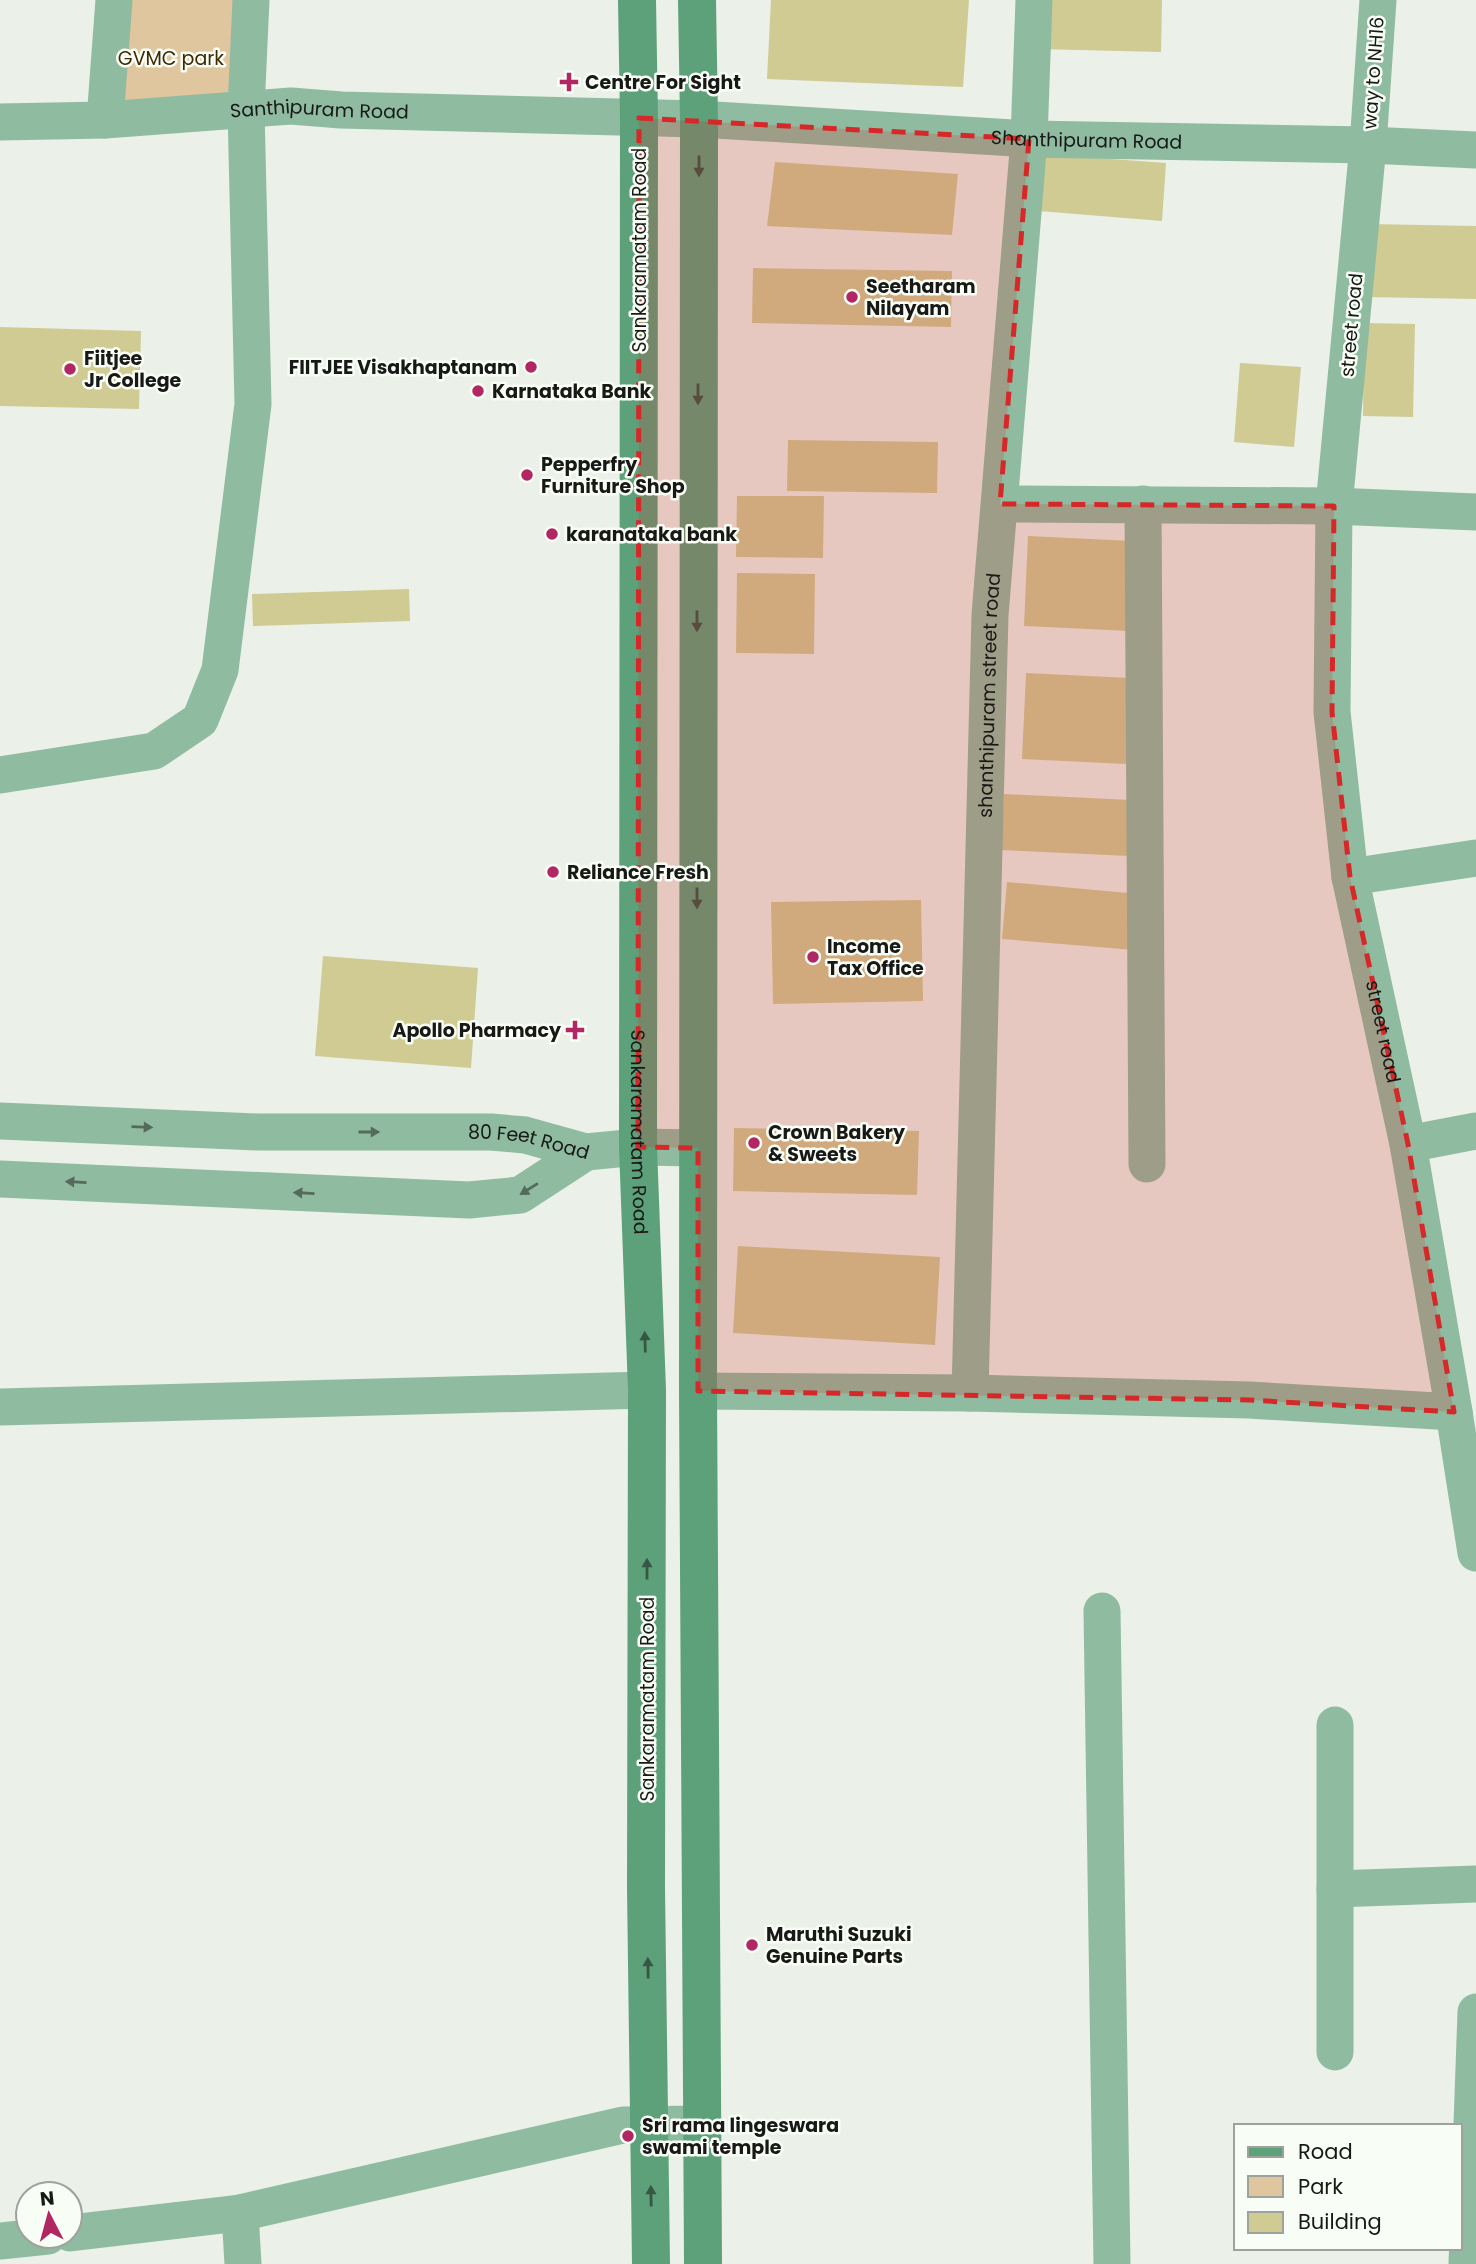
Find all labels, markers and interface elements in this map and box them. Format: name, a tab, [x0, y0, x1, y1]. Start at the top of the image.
street label: way to NH16	[1356, 16, 1391, 130]
park label: GVMC park	[118, 45, 224, 72]
place label: Centre For Sight	[585, 69, 741, 96]
marker: Centre For Sight	[559, 72, 579, 92]
street label: Santhipuram Road	[229, 93, 409, 126]
street label: Shanthipuram Road	[990, 124, 1182, 156]
street label: Sankaramatam Road	[626, 148, 653, 352]
one-way arrow	[693, 155, 705, 177]
street label: street road	[1333, 272, 1369, 378]
place label: Seetharam Nilayam	[866, 273, 976, 322]
marker: Seetharam Nilayam	[844, 289, 860, 305]
place label: Fiitjee Jr College	[84, 345, 182, 394]
place label: FIITJEE Visakhaptanam	[289, 354, 517, 381]
marker: FIITJEE Visakhaptanam	[523, 359, 539, 375]
marker: Fiitjee Jr College	[62, 361, 78, 377]
place label: Karnataka Bank	[492, 378, 651, 405]
marker: Karnataka Bank	[470, 383, 486, 399]
one-way arrow	[692, 383, 704, 405]
place label: Pepperfry Furniture Shop	[541, 451, 685, 500]
marker: Pepperfry Furniture Shop	[519, 467, 535, 483]
place label: karanataka bank	[566, 521, 737, 548]
marker: karanataka bank	[544, 526, 560, 542]
street label: shanthipuram street road	[972, 572, 1007, 818]
one-way arrow	[691, 610, 703, 632]
place label: Reliance Fresh	[567, 859, 709, 886]
marker: Reliance Fresh	[545, 864, 561, 880]
one-way arrow	[691, 887, 703, 909]
place label: Income Tax Office	[827, 933, 924, 982]
marker: Income Tax Office	[805, 949, 821, 965]
street label: street road	[1359, 978, 1407, 1085]
place label: Apollo Pharmacy	[392, 1017, 562, 1044]
marker: Apollo Pharmacy	[567, 1022, 583, 1038]
street label: Sankaramatam Road	[624, 1029, 654, 1235]
street label: 80 Feet Road	[468, 1119, 592, 1166]
place label: Crown Bakery & Sweets	[768, 1119, 906, 1168]
one-way arrow	[131, 1122, 153, 1133]
one-way arrow	[358, 1126, 380, 1138]
marker: Crown Bakery & Sweets	[746, 1135, 762, 1151]
one-way arrow	[65, 1177, 87, 1188]
one-way arrow	[519, 1182, 538, 1195]
one-way arrow	[292, 1187, 314, 1198]
one-way arrow	[640, 1331, 651, 1353]
one-way arrow	[641, 1558, 653, 1580]
street label: Sankaramatam Road	[634, 1597, 661, 1801]
place label: Maruthi Suzuki Genuine Parts	[766, 1921, 912, 1970]
marker: Maruthi Suzuki Genuine Parts	[744, 1937, 760, 1953]
one-way arrow	[642, 1957, 653, 1979]
place label: Sri rama lingeswara swami temple	[642, 2112, 839, 2161]
legend	[1234, 2124, 1462, 2250]
marker: Sri rama lingeswara swami temple	[620, 2128, 636, 2144]
text: Road	[1298, 2137, 1353, 2166]
text: Park	[1298, 2172, 1343, 2201]
north arrow	[14, 2180, 84, 2250]
text: N	[39, 2184, 56, 2213]
one-way arrow	[645, 2185, 656, 2207]
text: Building	[1298, 2207, 1382, 2236]

